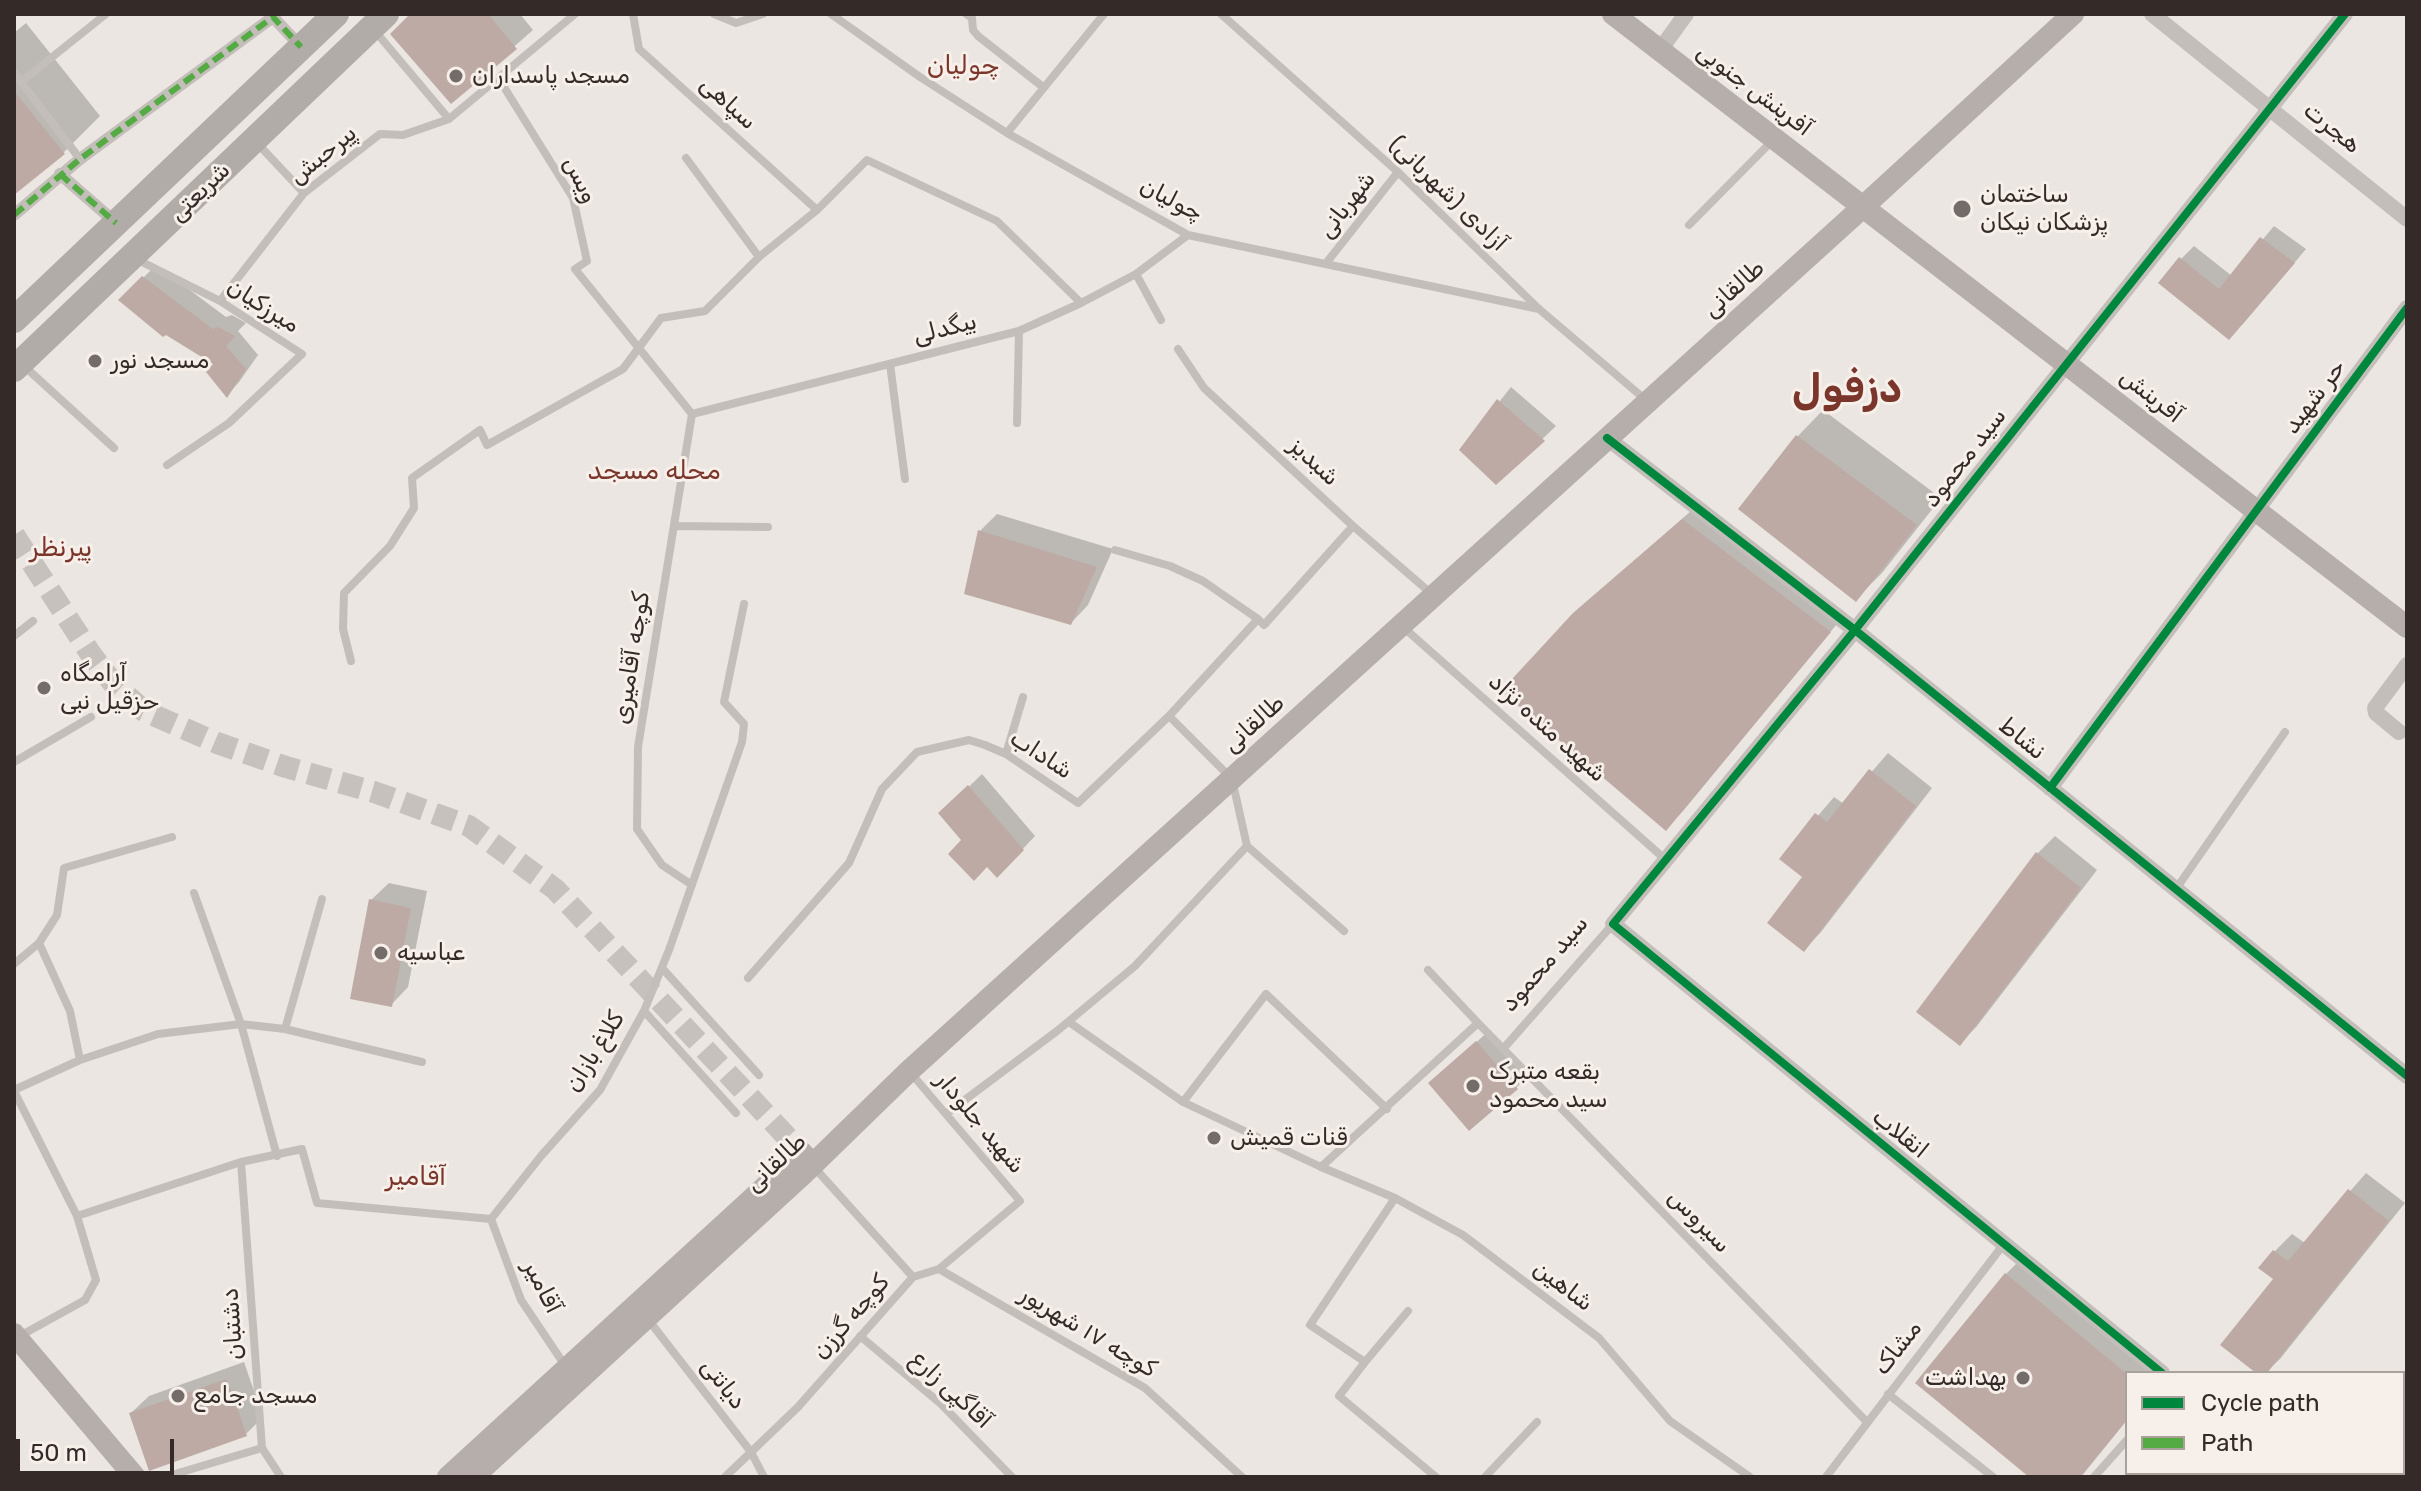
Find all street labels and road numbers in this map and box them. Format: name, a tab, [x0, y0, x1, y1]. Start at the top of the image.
street label: آفرینش جنوبی	[1690, 37, 1818, 143]
street label: سپاهی	[694, 70, 762, 136]
street label: هجرت	[2297, 96, 2367, 160]
street label: پیرحبش	[283, 119, 363, 191]
street label: آزادی (شهربانی)	[1383, 130, 1513, 258]
street label: ویس	[556, 152, 604, 208]
street label: شریعتی	[163, 156, 237, 228]
street label: شهربانی	[1312, 166, 1382, 244]
street label: چولیان	[1135, 172, 1207, 228]
street label: طالقانی	[1697, 254, 1771, 324]
street label: میرزکیان	[221, 272, 305, 340]
street label: بیگدلی	[910, 307, 980, 351]
street label: حر شهید	[2278, 354, 2352, 440]
street label: آفرینش	[2114, 362, 2188, 430]
street label: سید محمود	[1917, 402, 2013, 514]
street label: شبدیز	[1283, 432, 1345, 492]
street label: کوچه آقامیری	[607, 590, 657, 726]
street label: شهید منده نژاد	[1482, 667, 1612, 789]
street label: طالقانی	[1217, 689, 1291, 759]
street label: نشاط	[1993, 712, 2051, 766]
street label: شاداب	[1004, 724, 1078, 786]
street label: سید محمود	[1495, 910, 1595, 1018]
street label: کلاغ بازان	[559, 1006, 631, 1098]
street label: شهید جلودار	[929, 1066, 1031, 1180]
street label: انقلاب	[1866, 1103, 1934, 1165]
street label: طالقانی	[739, 1127, 813, 1199]
street label: سیروس	[1661, 1183, 1737, 1259]
street label: شاهین	[1527, 1254, 1599, 1318]
street label: آقامیر	[516, 1255, 568, 1319]
street label: کوچه گرزن	[806, 1269, 896, 1365]
street label: کوچه ۱۷ شهریور	[1015, 1280, 1161, 1384]
street label: دشتبان	[216, 1287, 250, 1361]
street label: مشاک	[1868, 1315, 1928, 1381]
street label: آقاگپی زارع	[904, 1345, 998, 1435]
street label: دیانتی	[694, 1353, 752, 1415]

